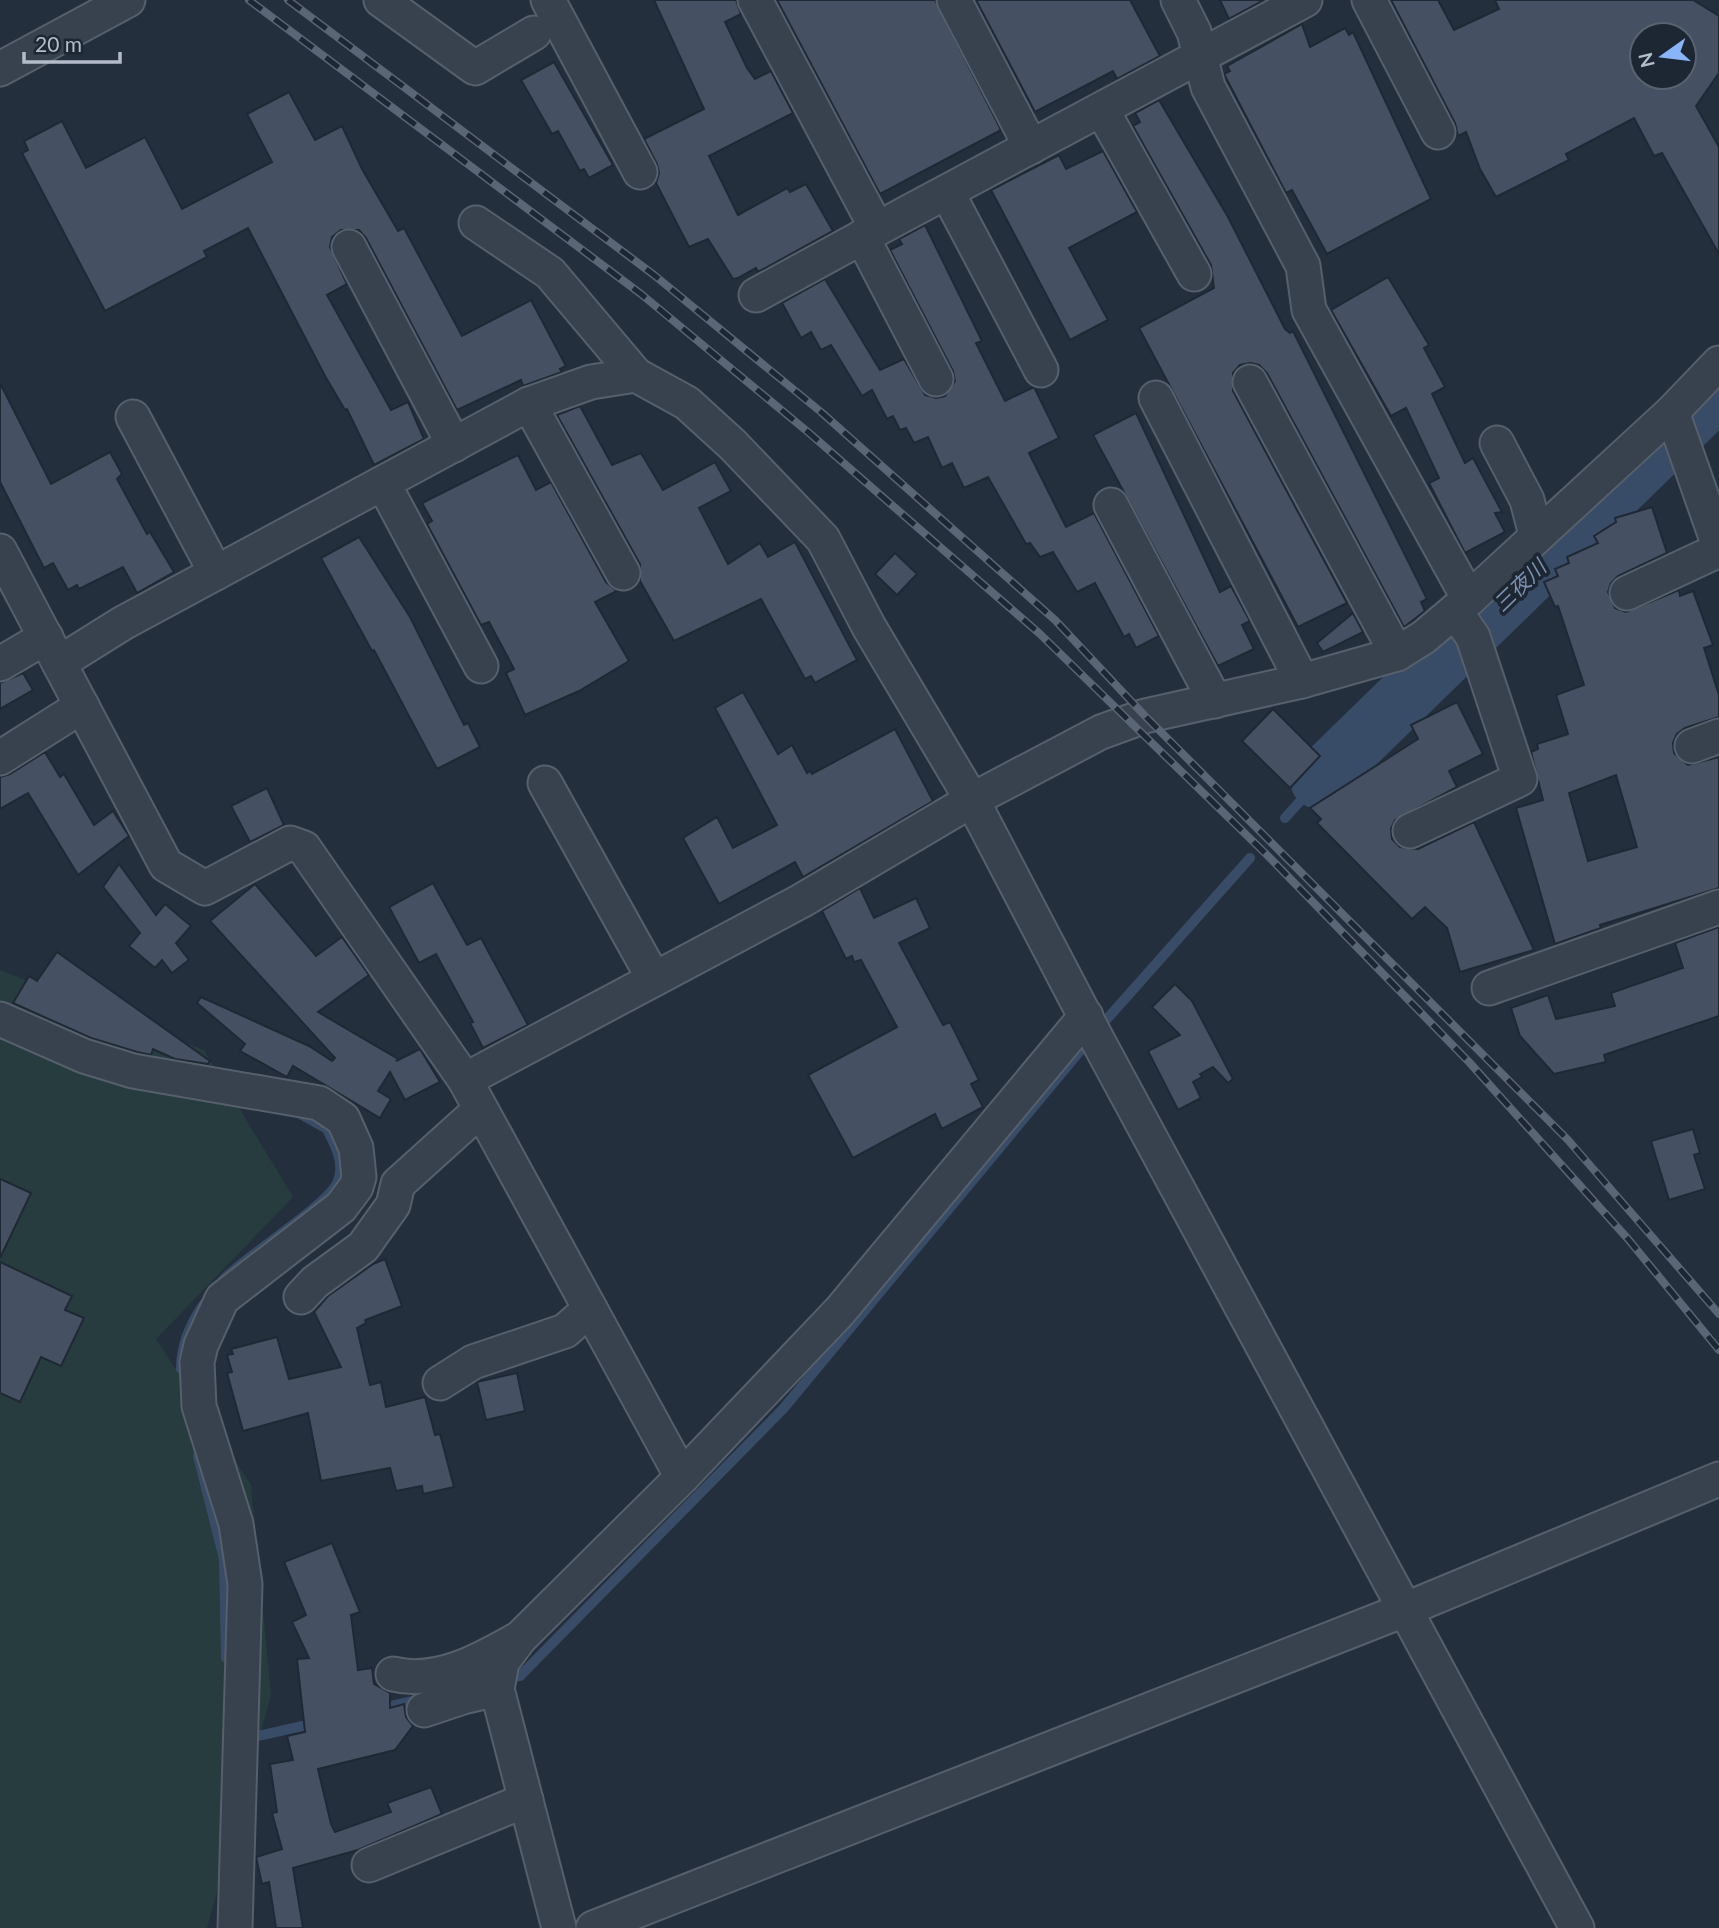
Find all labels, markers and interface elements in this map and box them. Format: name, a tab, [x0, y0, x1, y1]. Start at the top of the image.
scale bar	[24, 21, 121, 65]
north arrow	[1628, 21, 1698, 91]
text: 20 m	[35, 31, 82, 56]
text: N	[1633, 50, 1659, 70]
water label: 三夜川	[1488, 553, 1552, 616]

